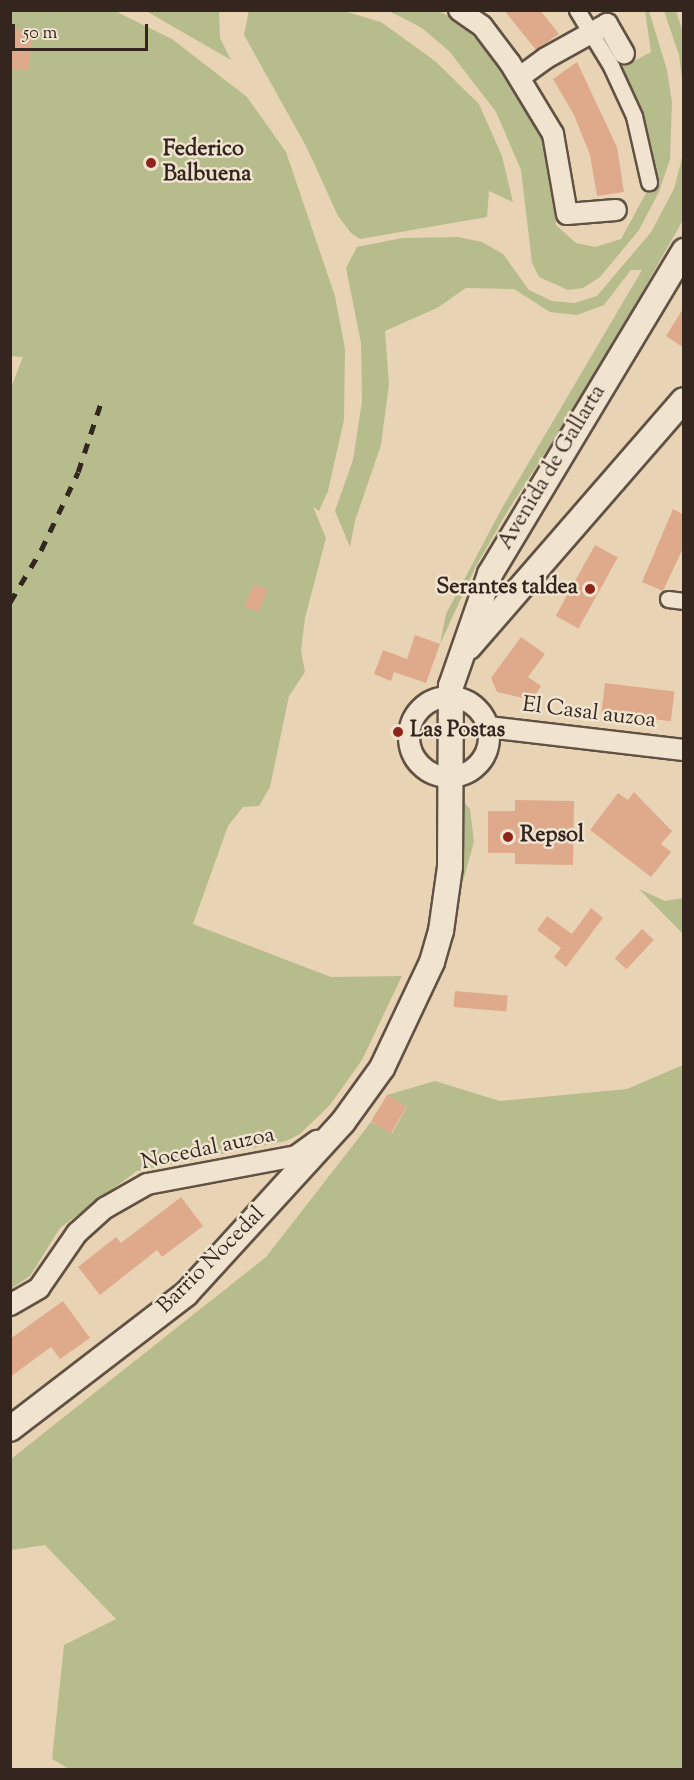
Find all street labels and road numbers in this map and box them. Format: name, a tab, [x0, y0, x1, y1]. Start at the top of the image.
street label: Avenida de Gallarta	[493, 381, 613, 555]
street label: El Casal auzoa	[521, 693, 657, 735]
street label: Nocedal auzoa	[139, 1123, 277, 1177]
street label: Barrio Nocedal	[153, 1202, 271, 1320]

